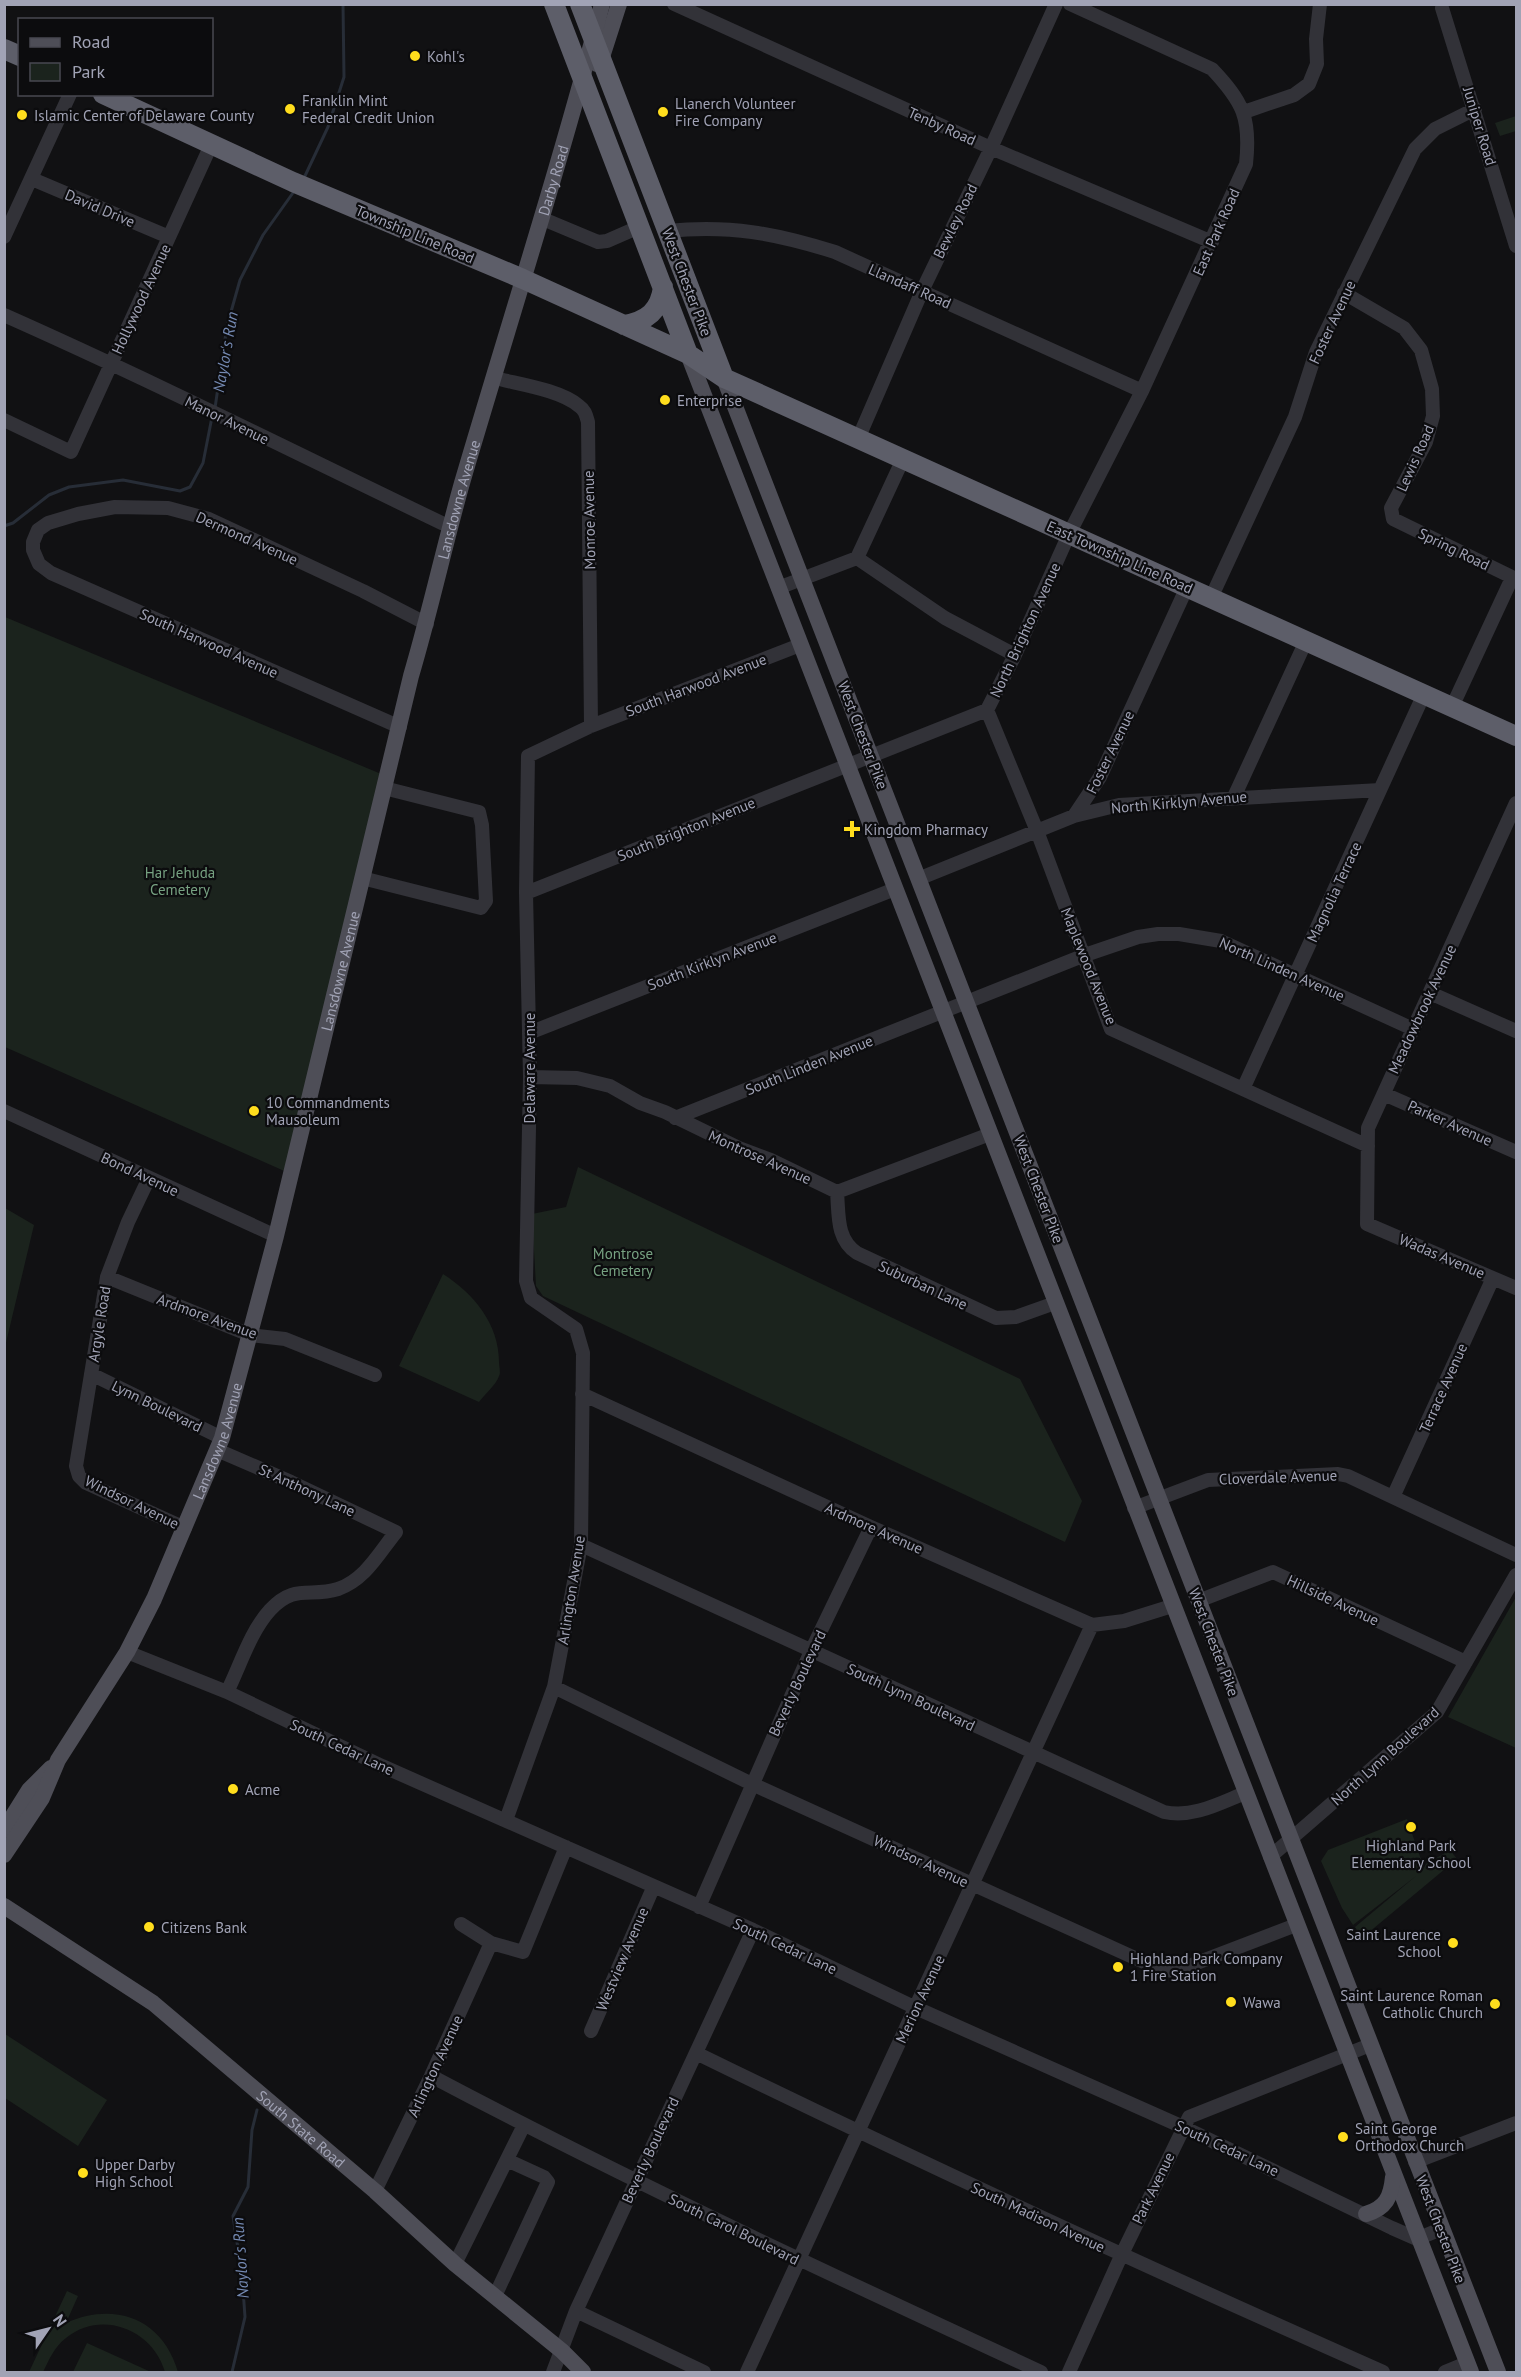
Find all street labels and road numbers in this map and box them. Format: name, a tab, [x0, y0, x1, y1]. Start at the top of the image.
street label: Juniper Road	[1459, 83, 1501, 168]
street label: Tenby Road	[905, 103, 979, 149]
street label: Darby Road	[533, 143, 572, 218]
street label: Bewley Road	[929, 180, 981, 262]
street label: David Drive	[62, 185, 138, 231]
street label: East Park Road	[1188, 185, 1244, 279]
street label: Township Line Road	[353, 200, 477, 268]
street label: West Chester Pike	[658, 225, 716, 339]
street label: Hollywood Avenue	[107, 241, 175, 357]
street label: Llandaff Road	[866, 259, 954, 313]
street label: Foster Avenue	[1304, 277, 1360, 367]
street label: Manor Avenue	[182, 392, 272, 448]
street label: Lewis Road	[1392, 421, 1438, 495]
street label: Lansdowne Avenue	[433, 438, 484, 561]
street label: Monroe Avenue	[579, 470, 599, 570]
street label: Dermond Avenue	[193, 507, 301, 569]
street label: East Township Line Road	[1044, 516, 1196, 598]
street label: Spring Road	[1415, 524, 1493, 574]
street label: North Brighton Avenue	[985, 560, 1065, 700]
street label: South Harwood Avenue	[137, 604, 281, 682]
street label: South Harwood Avenue	[623, 649, 769, 721]
street label: West Chester Pike	[834, 678, 892, 792]
street label: Foster Avenue	[1082, 707, 1138, 797]
street label: North Kirklyn Avenue	[1110, 787, 1248, 817]
street label: South Brighton Avenue	[614, 793, 758, 865]
street label: Magnolia Terrace	[1302, 839, 1366, 945]
street label: Maplewood Avenue	[1057, 905, 1121, 1027]
street label: Lansdowne Avenue	[316, 909, 364, 1033]
street label: South Kirklyn Avenue	[645, 928, 779, 994]
street label: North Linden Avenue	[1216, 933, 1348, 1005]
street label: Meadowbrook Avenue	[1384, 941, 1460, 1077]
street label: Delaware Avenue	[520, 1013, 539, 1123]
street label: South Linden Avenue	[743, 1031, 875, 1099]
street label: Parker Avenue	[1405, 1096, 1495, 1150]
street label: Montrose Avenue	[706, 1126, 814, 1188]
street label: West Chester Pike	[1010, 1132, 1068, 1246]
street label: Bond Avenue	[98, 1148, 182, 1200]
street label: Wadas Avenue	[1396, 1229, 1488, 1283]
street label: Suburban Lane	[876, 1256, 970, 1314]
street label: Argyle Road	[84, 1285, 114, 1363]
street label: Ardmore Avenue	[154, 1289, 260, 1343]
street label: Terrace Avenue	[1415, 1340, 1471, 1436]
street label: Lynn Boulevard	[109, 1376, 205, 1436]
street label: Lansdowne Avenue	[188, 1380, 246, 1502]
street label: St Anthony Lane	[256, 1459, 358, 1521]
street label: Cloverdale Avenue	[1218, 1465, 1338, 1489]
street label: Windsor Avenue	[82, 1471, 182, 1533]
street label: Ardmore Avenue	[822, 1498, 926, 1558]
street label: Arlington Avenue	[553, 1534, 589, 1646]
street label: Hillside Avenue	[1284, 1570, 1382, 1630]
street label: West Chester Pike	[1185, 1585, 1243, 1699]
street label: Beverly Boulevard	[764, 1627, 830, 1739]
street label: South Lynn Boulevard	[844, 1659, 978, 1735]
street label: North Lynn Boulevard	[1327, 1702, 1443, 1810]
street label: South Cedar Lane	[287, 1715, 397, 1779]
street label: Windsor Avenue	[871, 1831, 971, 1891]
street label: Westview Avenue	[592, 1904, 652, 2014]
street label: South Cedar Lane	[730, 1914, 840, 1978]
street label: Merion Avenue	[891, 1952, 949, 2046]
street label: Arlington Avenue	[403, 2012, 467, 2120]
street label: South State Road	[253, 2086, 349, 2171]
street label: Beverly Boulevard	[617, 2094, 683, 2206]
street label: South Cedar Lane	[1172, 2116, 1282, 2180]
street label: Park Avenue	[1127, 2149, 1179, 2227]
street label: West Chester Pike	[1412, 2172, 1470, 2286]
street label: South Madison Avenue	[968, 2178, 1108, 2256]
street label: South Carol Boulevard	[666, 2189, 802, 2269]

